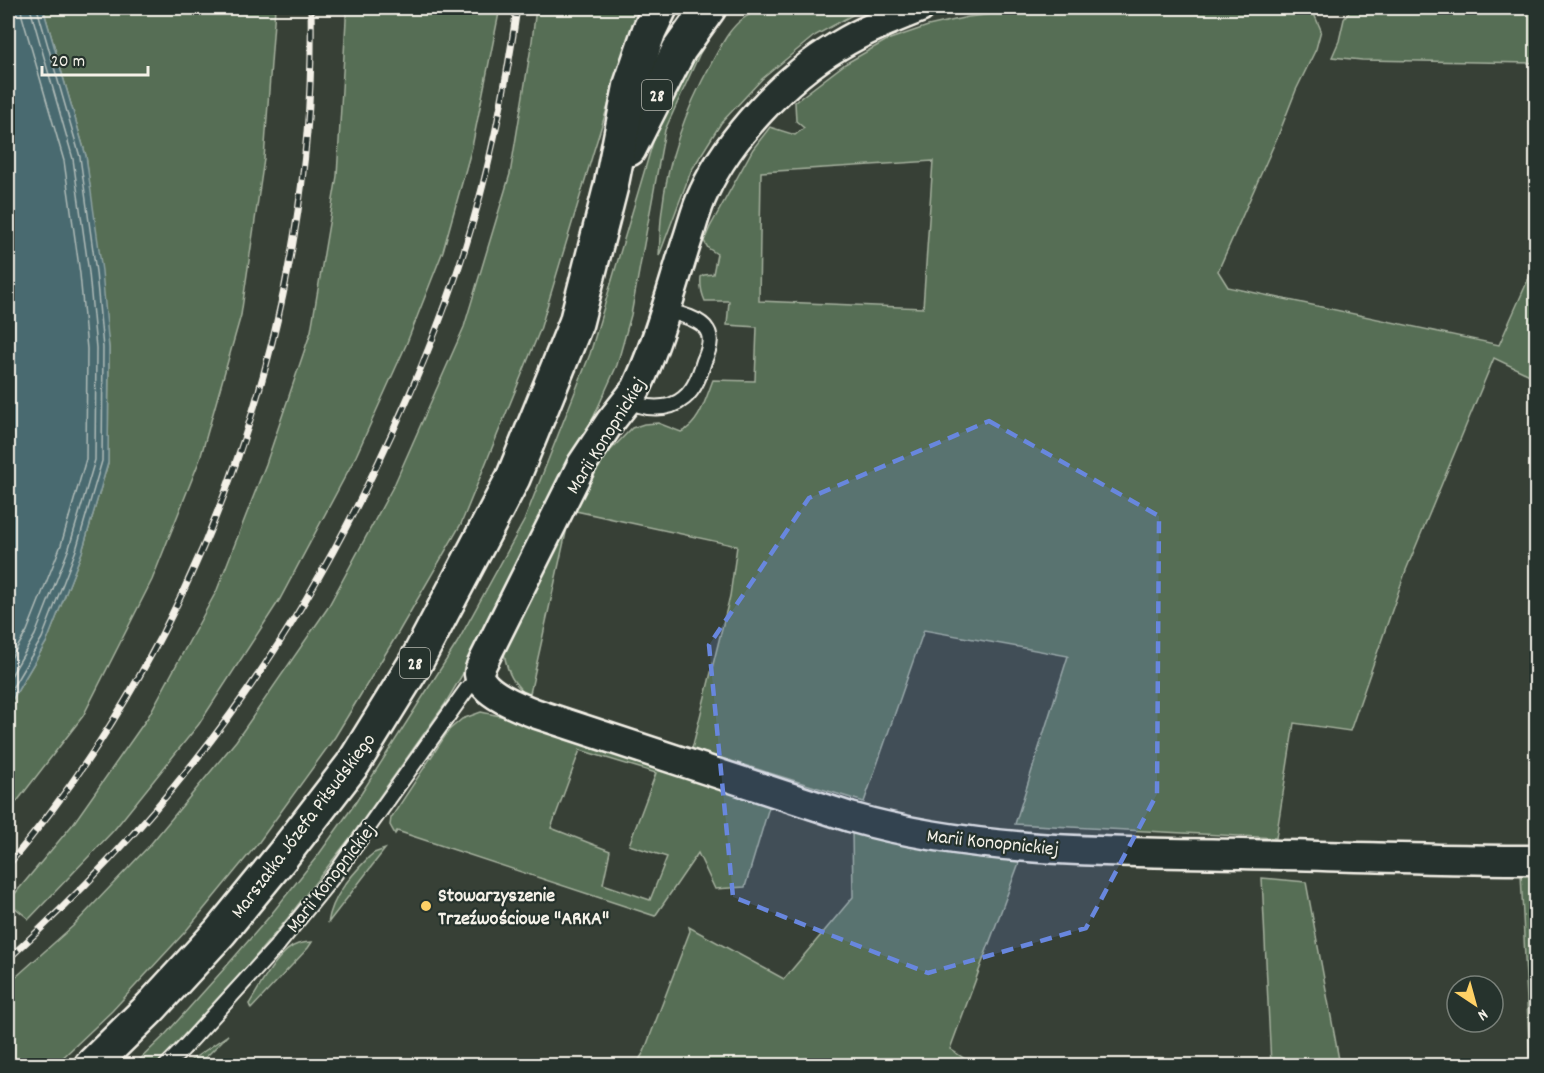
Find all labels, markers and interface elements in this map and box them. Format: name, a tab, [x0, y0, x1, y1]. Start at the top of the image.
scale bar	[42, 39, 148, 77]
text: 20 m	[51, 50, 85, 75]
road number: 28	[642, 80, 672, 110]
street label: Marii Konopnickiej	[560, 373, 655, 500]
road number: 28	[400, 648, 430, 678]
street label: Marszałka Józefa Piłsudskiego	[225, 728, 384, 925]
street label: Marii Konopnickiej	[280, 818, 384, 940]
street label: Marii Konopnickiej	[925, 823, 1060, 865]
place label: Stowarzyszenie Trzeźwościowe "ARKA"	[438, 883, 609, 934]
marker: Stowarzyszenie Trzeźwościowe "ARKA"	[419, 899, 433, 913]
north arrow	[1445, 974, 1505, 1034]
text: N	[1472, 1002, 1492, 1026]

